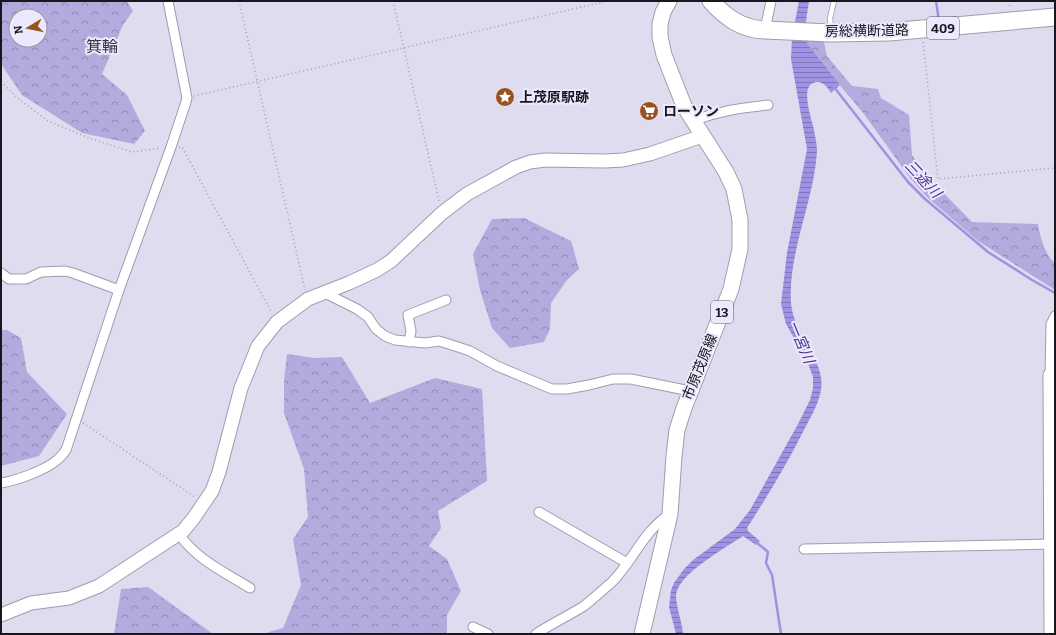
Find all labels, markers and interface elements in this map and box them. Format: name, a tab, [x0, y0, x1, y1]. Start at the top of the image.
north arrow	[8, 8, 48, 48]
road number: 409	[927, 17, 959, 39]
street label: 房総横断道路	[825, 22, 909, 40]
text: N	[11, 24, 26, 35]
district label: 箕輪	[86, 37, 118, 56]
place icon: 上茂原駅跡	[494, 86, 516, 108]
place label: 上茂原駅跡	[519, 89, 589, 106]
supermarket icon: ローソン	[638, 100, 660, 122]
place label: ローソン	[663, 103, 719, 120]
water label: 三途川	[901, 156, 946, 203]
road number: 13	[711, 301, 733, 323]
water label: 一宮川	[784, 318, 819, 368]
street label: 市原茂原線	[679, 331, 721, 403]

